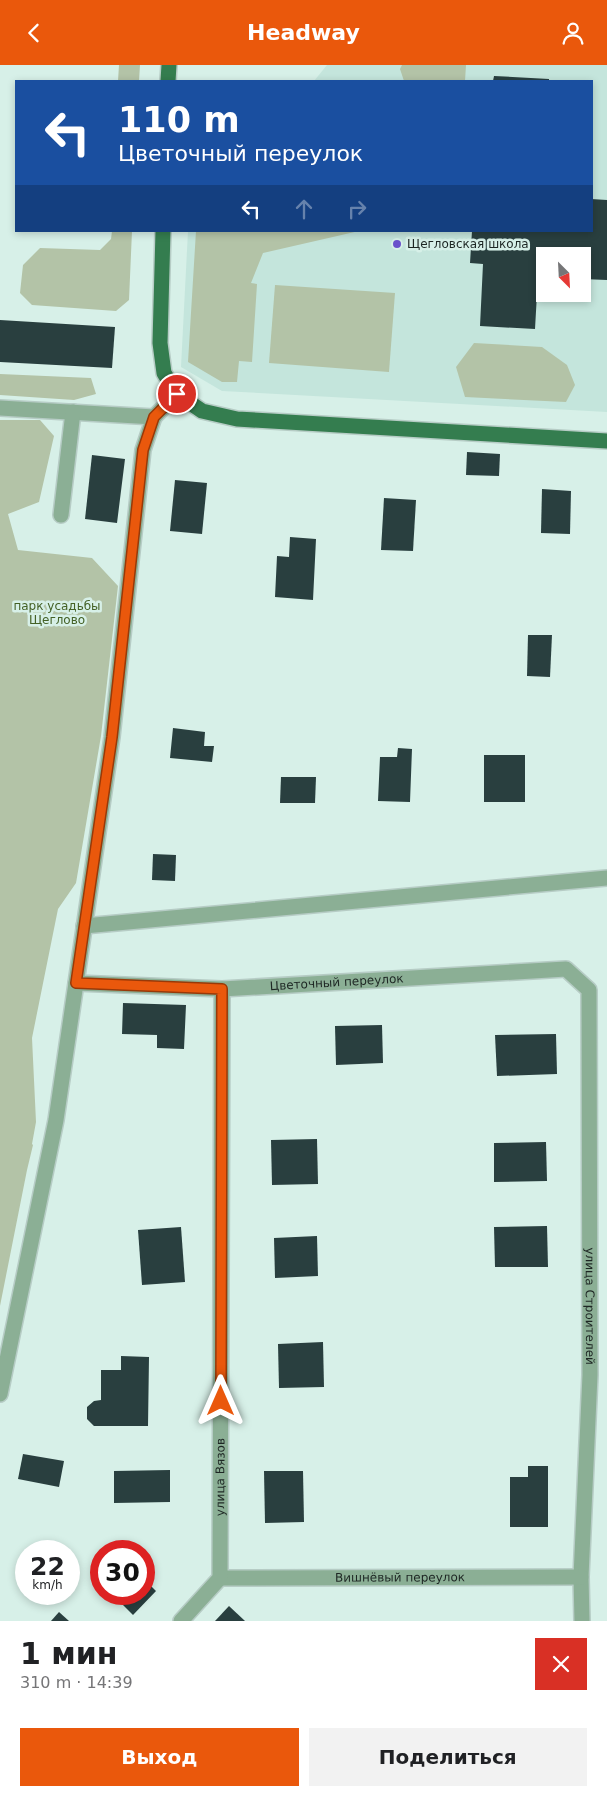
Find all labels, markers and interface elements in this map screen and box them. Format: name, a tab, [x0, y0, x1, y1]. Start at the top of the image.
icon: back	[20, 19, 48, 47]
icon: person	[559, 19, 587, 47]
text: Headway	[247, 20, 360, 45]
icon: left	[35, 100, 100, 165]
text: 110 m	[118, 100, 240, 140]
text: Цветочный переулок	[118, 141, 363, 166]
icon: left	[237, 195, 265, 223]
icon: ahead	[290, 195, 318, 223]
icon: right	[343, 195, 371, 223]
place label: Щегловская школа	[407, 237, 529, 251]
marker: Щегловская школа	[391, 238, 403, 250]
north arrow	[536, 247, 591, 303]
map controls	[536, 247, 591, 302]
pin	[156, 373, 198, 415]
icon: arrive	[163, 380, 191, 408]
park label: парк усадьбы Щеглово	[13, 599, 101, 627]
street label: Цветочный переулок	[269, 971, 404, 993]
street label: улица Строителей	[583, 1247, 597, 1365]
position arrow	[194, 1374, 246, 1426]
street label: улица Вязов	[213, 1438, 227, 1516]
speed limit sign: 30	[90, 1540, 155, 1605]
text: 22	[30, 1552, 65, 1581]
street label: Вишнёвый переулок	[335, 1570, 465, 1585]
text: km/h	[32, 1578, 63, 1592]
text: 1 мин	[20, 1636, 118, 1671]
button: close	[535, 1638, 587, 1690]
text: 310 m · 14:39	[20, 1673, 133, 1692]
button: Выход	[20, 1728, 299, 1786]
button: Поделиться	[309, 1728, 587, 1786]

